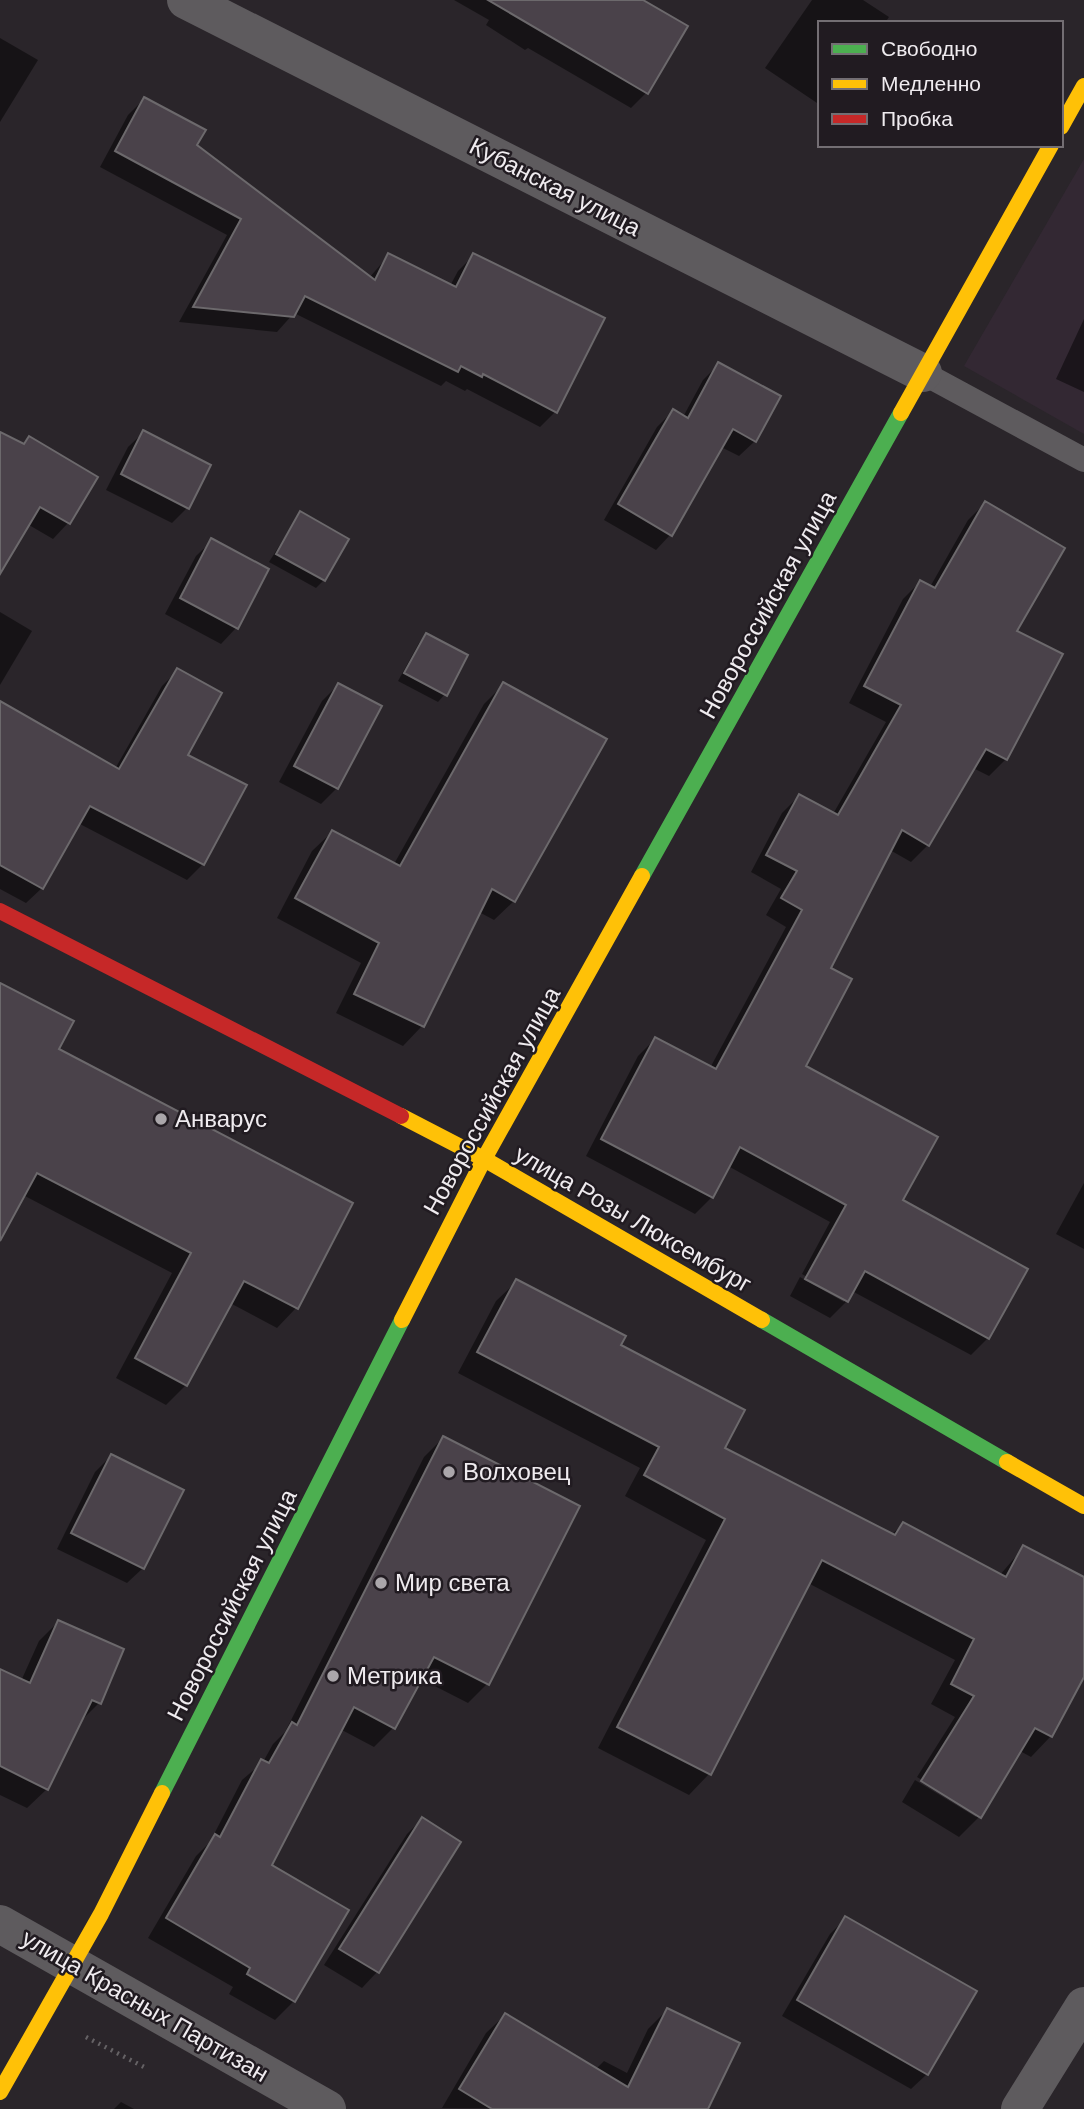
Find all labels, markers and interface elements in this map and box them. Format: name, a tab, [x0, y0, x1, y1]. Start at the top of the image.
legend	[818, 21, 1063, 147]
text: Свободно	[881, 37, 978, 60]
text: Медленно	[881, 72, 981, 95]
text: Пробка	[881, 107, 953, 130]
street label: Кубанская улица	[465, 132, 646, 242]
street label: Новороссийская улица	[694, 486, 842, 723]
street label: Новороссийская улица	[418, 982, 566, 1219]
place label: Анварус	[175, 1105, 267, 1132]
marker: Анварус	[153, 1111, 169, 1127]
street label: улица Розы Люксембург	[510, 1140, 757, 1298]
place label: Волховец	[463, 1458, 571, 1485]
marker: Волховец	[441, 1464, 457, 1480]
street label: Новороссийская улица	[161, 1484, 302, 1725]
place label: Мир света	[395, 1569, 510, 1596]
marker: Мир света	[373, 1575, 389, 1591]
place label: Метрика	[347, 1662, 443, 1689]
marker: Метрика	[325, 1668, 341, 1684]
street label: улица Красных Партизан	[17, 1924, 273, 2087]

